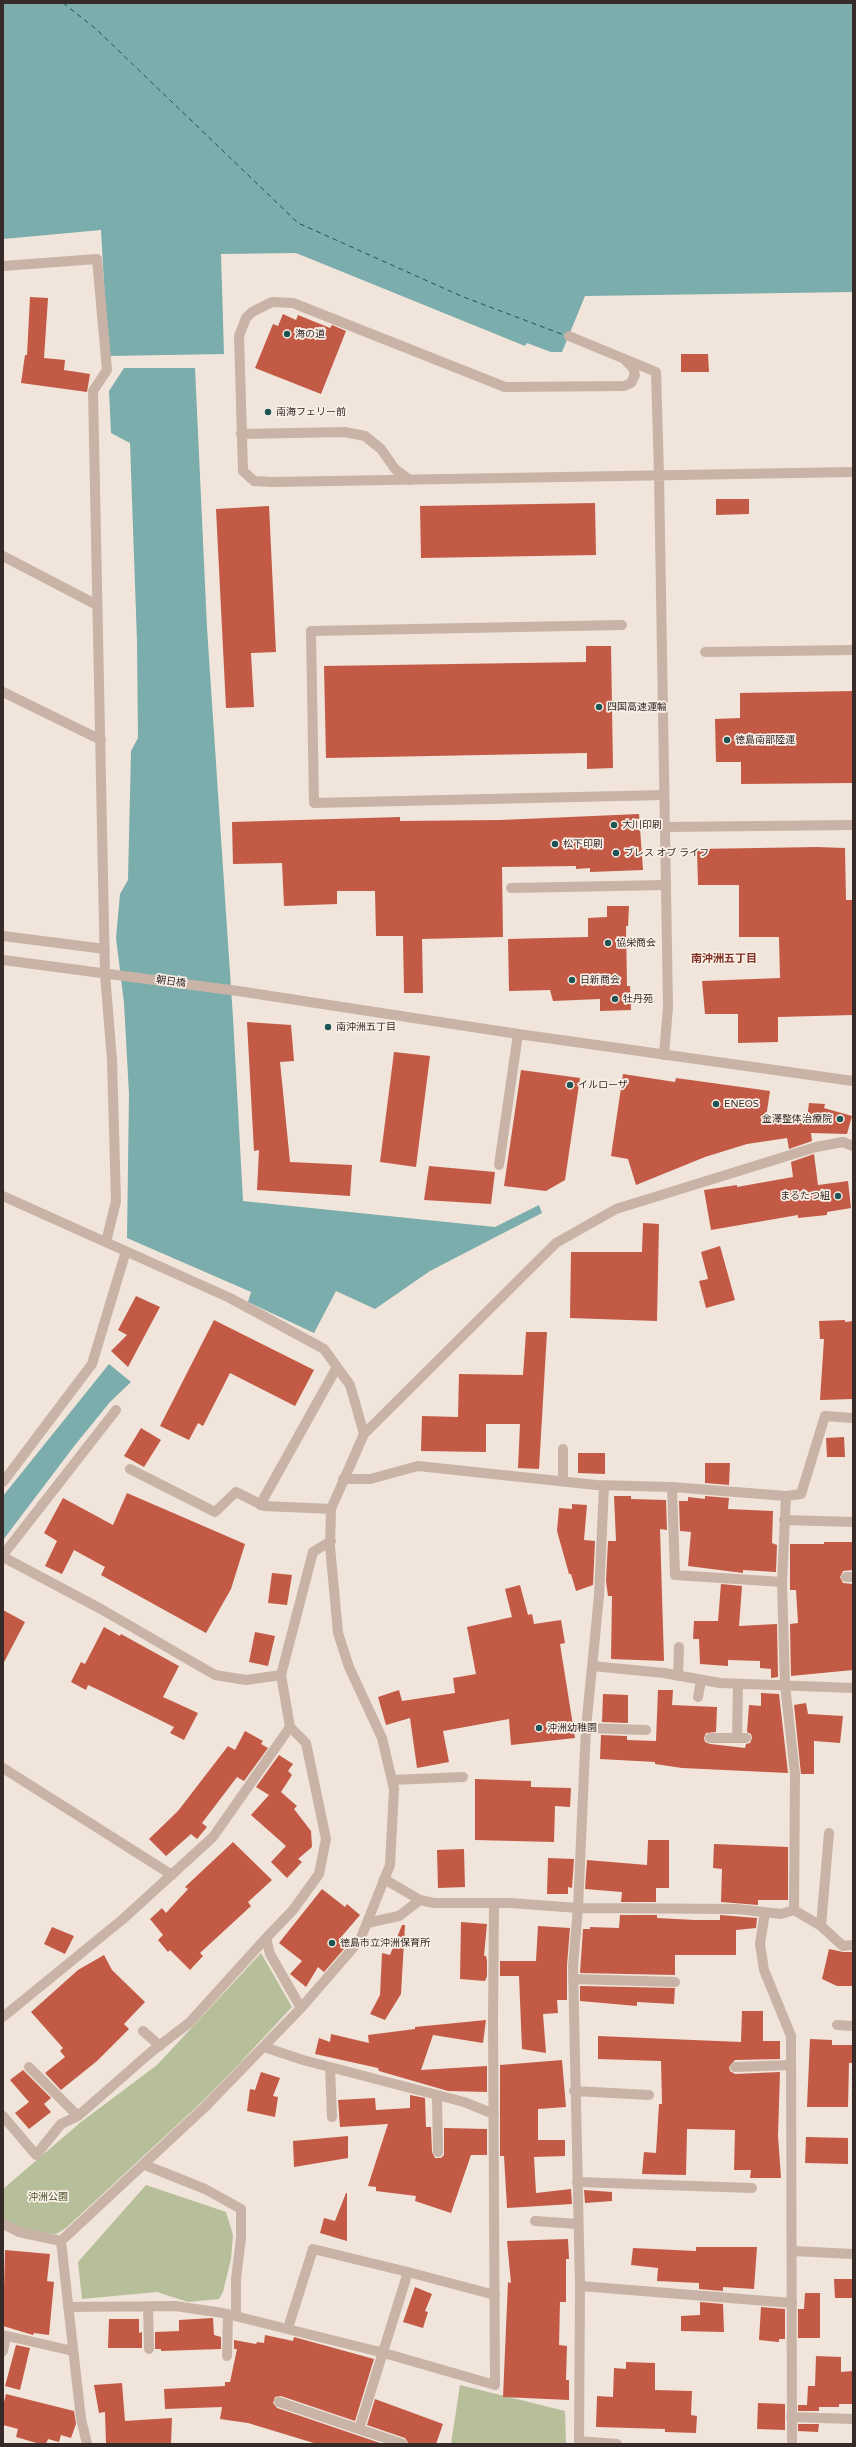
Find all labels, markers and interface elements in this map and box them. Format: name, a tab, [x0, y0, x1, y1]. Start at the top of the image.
place label: 海の道	[295, 328, 325, 340]
marker: 海の道	[282, 329, 292, 339]
place label: 南海フェリー前	[276, 406, 346, 418]
marker: 南海フェリー前	[263, 407, 273, 417]
place label: 四国高速運輸	[607, 701, 667, 713]
marker: 四国高速運輸	[594, 702, 604, 712]
place label: 徳島南部陸運	[735, 734, 795, 746]
marker: 徳島南部陸運	[722, 735, 732, 745]
place label: 大川印刷	[622, 819, 662, 831]
marker: 大川印刷	[609, 820, 619, 830]
place label: 松下印刷	[563, 838, 603, 850]
marker: 松下印刷	[550, 839, 560, 849]
place label: ブレス オブ ライフ	[624, 847, 709, 859]
marker: ブレス オブ ライフ	[611, 848, 621, 858]
place label: 協栄商会	[616, 937, 656, 949]
marker: 協栄商会	[603, 938, 613, 948]
district label: 南沖洲五丁目	[691, 952, 757, 966]
street label: 朝日橋	[155, 974, 187, 990]
place label: 日新商会	[580, 974, 620, 986]
marker: 日新商会	[567, 975, 577, 985]
place label: 牡丹苑	[623, 993, 653, 1005]
marker: 牡丹苑	[610, 994, 620, 1004]
place label: 南沖洲五丁目	[336, 1021, 396, 1033]
marker: 南沖洲五丁目	[323, 1022, 333, 1032]
place label: イルローザ	[578, 1079, 628, 1091]
marker: イルローザ	[565, 1080, 575, 1090]
place label: ENEOS	[724, 1098, 759, 1110]
marker: ENEOS	[711, 1099, 721, 1109]
place label: 金澤整体治療院	[762, 1113, 832, 1125]
marker: 金澤整体治療院	[835, 1114, 845, 1124]
place label: まるたつ組	[780, 1190, 830, 1202]
marker: まるたつ組	[833, 1191, 843, 1201]
place label: 沖洲幼稚園	[547, 1722, 597, 1734]
marker: 沖洲幼稚園	[534, 1723, 544, 1733]
place label: 徳島市立沖洲保育所	[340, 1937, 430, 1949]
marker: 徳島市立沖洲保育所	[327, 1938, 337, 1948]
park label: 沖洲公園	[28, 2191, 68, 2203]

